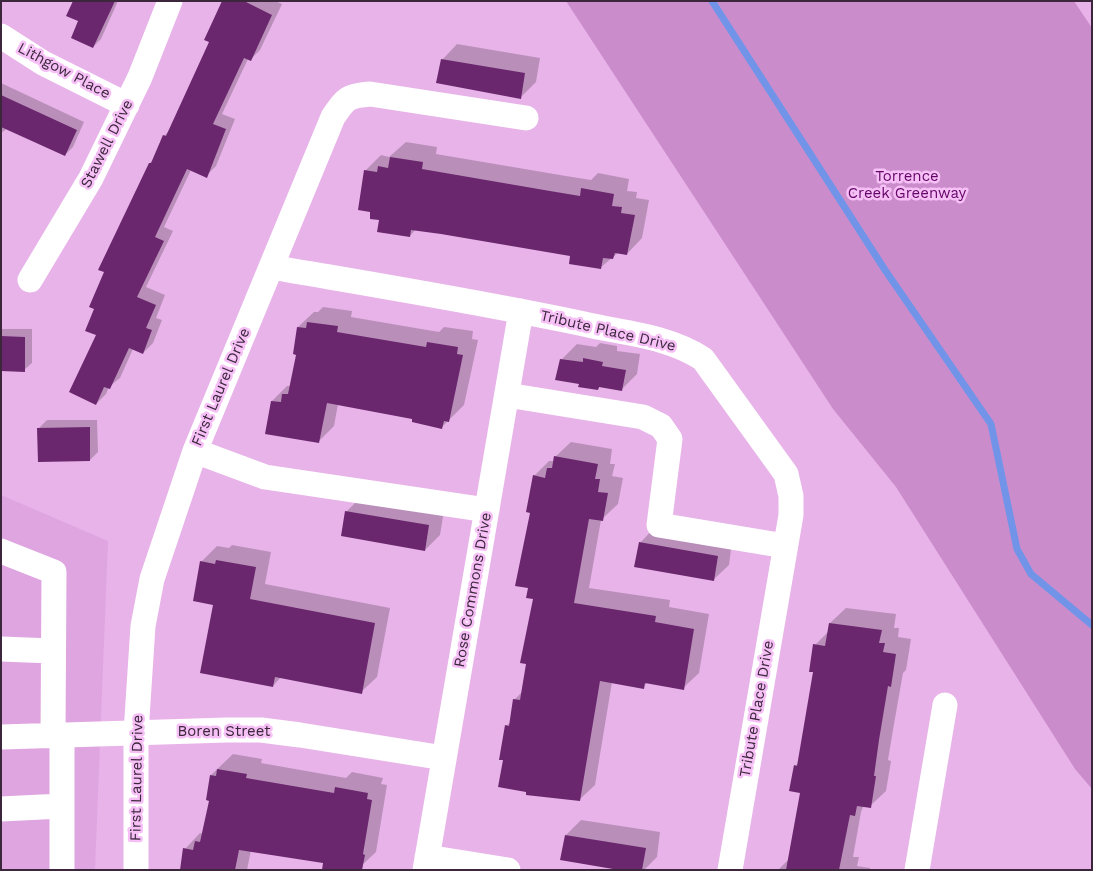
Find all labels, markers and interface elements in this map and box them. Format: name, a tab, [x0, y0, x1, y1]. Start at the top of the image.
street label: Lithgow Place	[15, 39, 113, 103]
street label: Stawell Drive	[77, 97, 137, 191]
park label: Torrence Creek Greenway	[848, 168, 966, 203]
street label: Tribute Place Drive	[538, 307, 678, 355]
street label: First Laurel Drive	[188, 325, 254, 449]
street label: Rose Commons Drive	[451, 511, 495, 669]
street label: Tribute Place Drive	[736, 639, 778, 779]
street label: First Laurel Drive	[127, 715, 147, 841]
street label: Boren Street	[178, 723, 270, 741]

